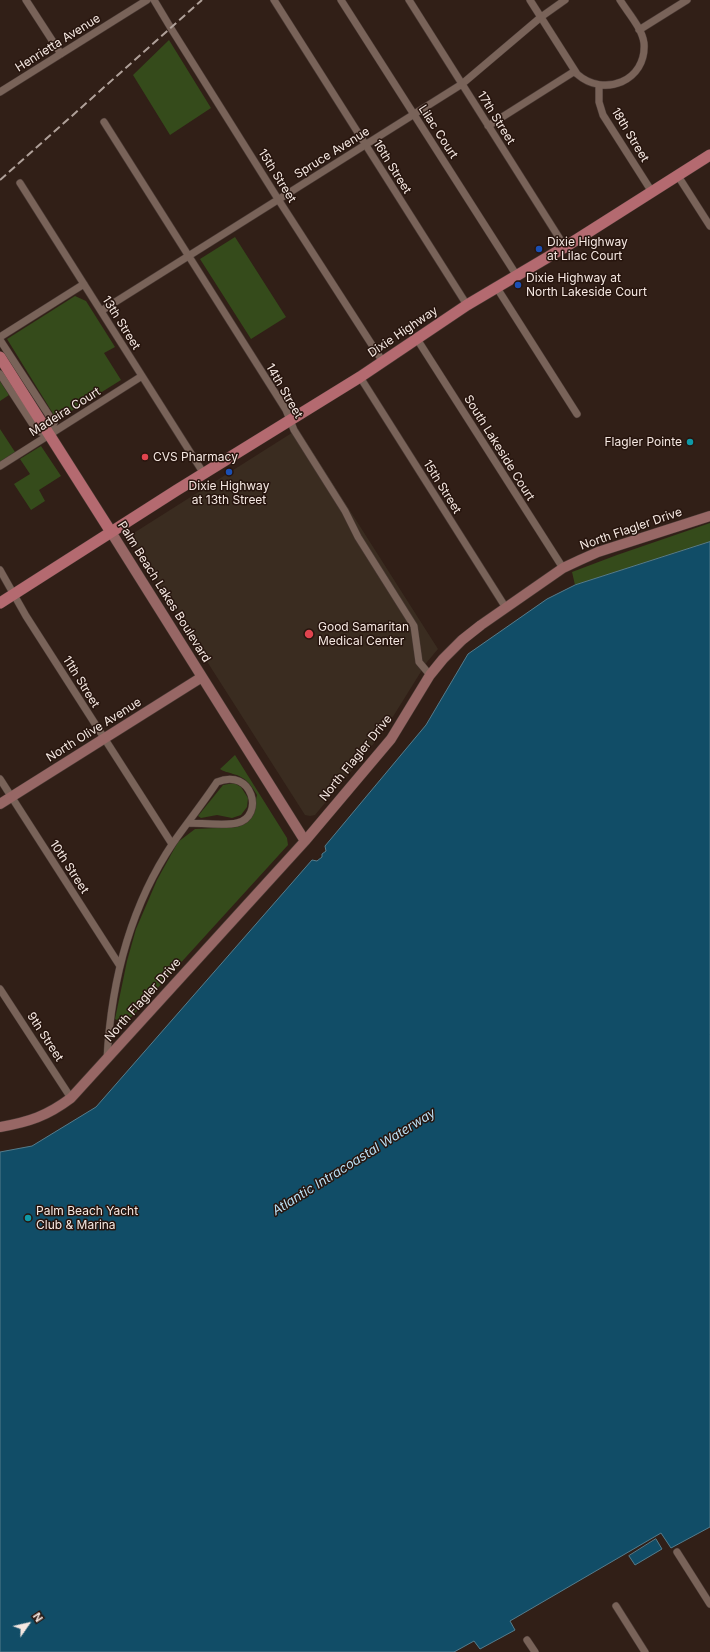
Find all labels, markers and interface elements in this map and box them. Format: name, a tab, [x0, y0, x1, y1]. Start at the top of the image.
street label: Henrietta Avenue	[13, 11, 103, 75]
street label: 17th Street	[474, 89, 518, 147]
street label: Lilac Court	[415, 102, 461, 162]
street label: 18th Street	[608, 105, 652, 165]
street label: Spruce Avenue	[292, 124, 372, 182]
street label: 16th Street	[370, 137, 414, 197]
street label: 15th Street	[255, 147, 299, 205]
place label: Dixie Highway at Lilac Court	[547, 235, 628, 263]
marker: Dixie Highway at Lilac Court	[534, 244, 544, 254]
place label: Dixie Highway at North Lakeside Court	[526, 271, 647, 299]
marker: Dixie Highway at North Lakeside Court	[513, 280, 523, 290]
street label: 13th Street	[99, 294, 143, 352]
street label: Dixie Highway	[365, 303, 441, 361]
street label: 14th Street	[263, 361, 305, 421]
street label: Madeira Court	[27, 384, 103, 440]
street label: South Lakeside Court	[461, 393, 537, 503]
place label: Flagler Pointe	[605, 435, 682, 449]
marker: Flagler Pointe	[685, 437, 695, 447]
place label: CVS Pharmacy	[153, 450, 238, 464]
marker: CVS Pharmacy	[140, 452, 150, 462]
street label: 15th Street	[420, 458, 464, 516]
marker: Dixie Highway at 13th Street	[224, 467, 234, 477]
place label: Dixie Highway at 13th Street	[189, 479, 269, 507]
street label: North Flagler Drive	[578, 505, 684, 553]
street label: Palm Beach Lakes Boulevard	[115, 519, 213, 665]
place label: Good Samaritan Medical Center	[318, 620, 409, 648]
marker: Good Samaritan Medical Center	[303, 628, 315, 640]
street label: 11th Street	[59, 654, 103, 710]
street label: North Olive Avenue	[44, 695, 144, 765]
street label: North Flagler Drive	[317, 712, 395, 804]
street label: 10th Street	[46, 838, 92, 896]
street label: North Flagler Drive	[102, 955, 184, 1045]
street label: 9th Street	[24, 1010, 66, 1064]
water label: Atlantic Intracoastal Waterway	[269, 1105, 439, 1219]
place label: Palm Beach Yacht Club & Marina	[36, 1204, 138, 1232]
marker: Palm Beach Yacht Club & Marina	[23, 1213, 33, 1223]
north arrow	[8, 1604, 48, 1644]
text: N	[30, 1610, 46, 1625]

